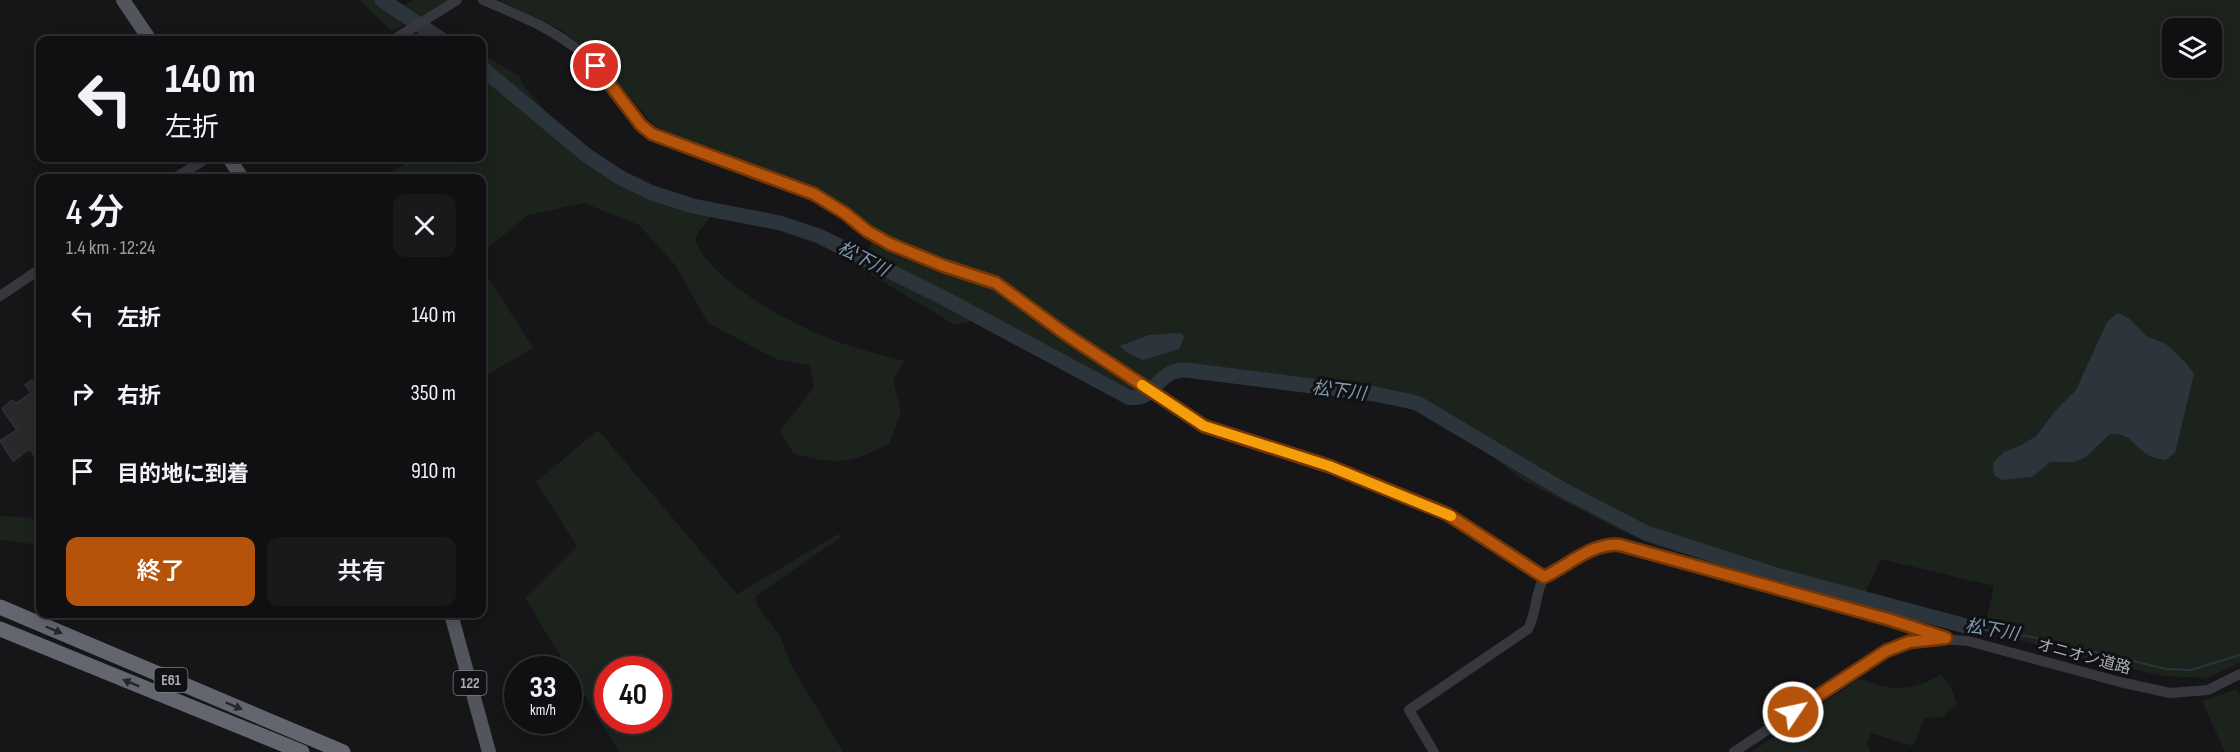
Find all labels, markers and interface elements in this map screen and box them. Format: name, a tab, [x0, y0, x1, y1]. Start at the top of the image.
map controls	[2162, 18, 2222, 78]
button: layers	[2162, 18, 2222, 78]
pin	[570, 40, 621, 91]
icon: arrive	[579, 49, 612, 82]
text: 140 m	[165, 54, 256, 105]
icon: left	[66, 60, 144, 138]
text: 左折	[165, 112, 219, 144]
text: 4 分	[66, 192, 124, 235]
button: close	[393, 194, 456, 257]
text: 1.4 km · 12:24	[66, 236, 155, 260]
water label: 松下川	[834, 237, 894, 282]
icon: left	[66, 299, 99, 332]
text: 140 m	[412, 302, 456, 329]
text: 左折	[117, 305, 161, 332]
icon: right	[66, 377, 99, 410]
water label: 松下川	[1311, 377, 1369, 405]
text: 350 m	[411, 380, 456, 407]
text: 右折	[117, 383, 161, 410]
icon: arrive	[66, 455, 99, 488]
text: 910 m	[411, 458, 456, 485]
text: 目的地に到着	[117, 461, 249, 488]
button: 終了	[66, 537, 255, 606]
button: 共有	[267, 537, 456, 606]
water label: 松下川	[1964, 615, 2022, 645]
one-way arrow	[45, 626, 63, 635]
street label: オニオン道路	[2035, 635, 2133, 679]
speed limit sign: 40	[594, 656, 672, 734]
road number: E61	[154, 668, 188, 692]
text: 33	[530, 670, 556, 706]
road number: 122	[454, 671, 486, 695]
one-way arrow	[122, 678, 140, 687]
position arrow	[1761, 680, 1825, 744]
one-way arrow	[225, 701, 243, 711]
text: km/h	[530, 701, 556, 720]

